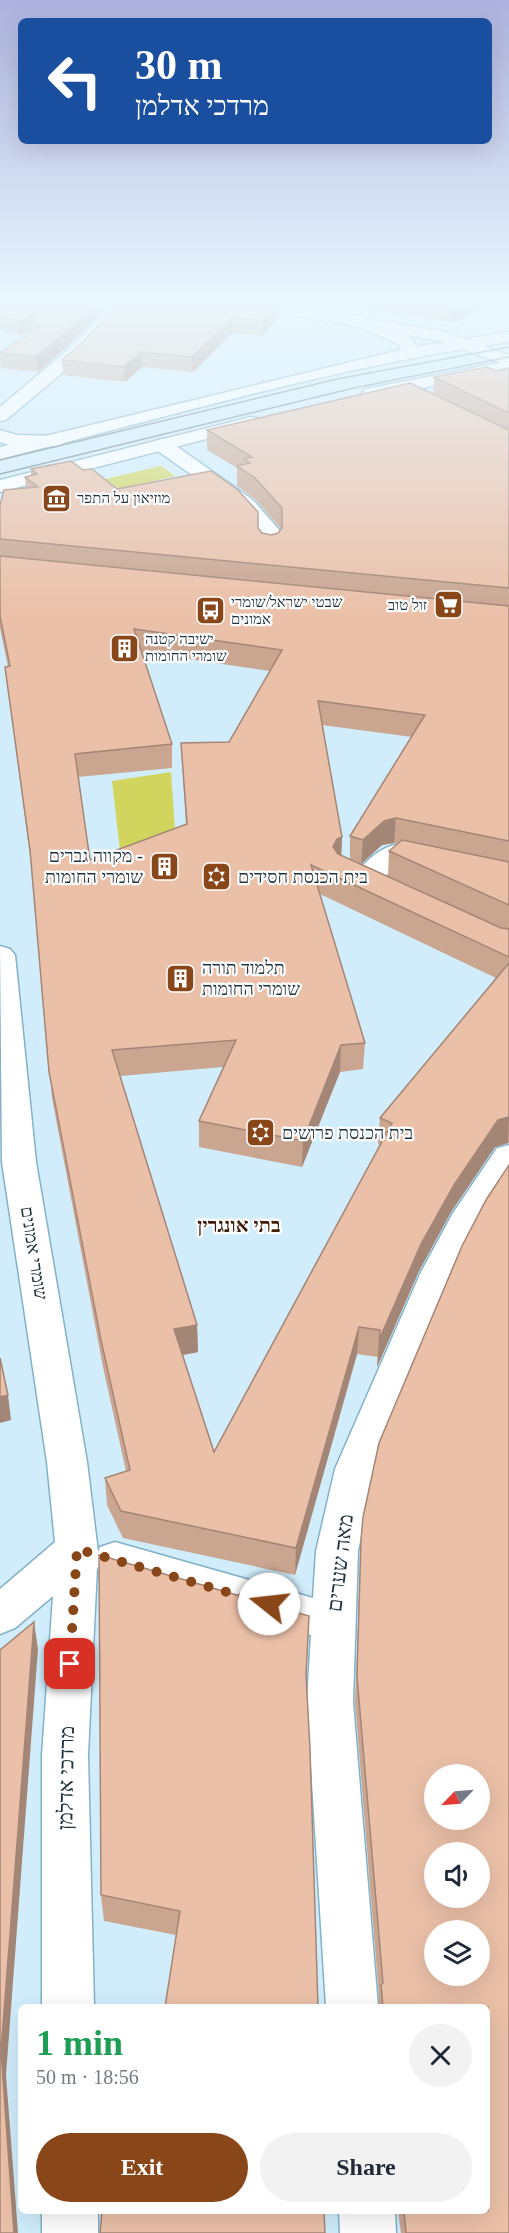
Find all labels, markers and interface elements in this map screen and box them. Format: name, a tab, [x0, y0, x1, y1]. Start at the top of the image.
icon: left	[36, 42, 114, 120]
text: 30 m	[135, 42, 223, 88]
text: מרדכי אדלמן	[135, 91, 269, 121]
museum icon: מוזיאון על התפר	[40, 482, 72, 514]
place label: מוזיאון על התפר	[77, 490, 171, 506]
supermarket icon: זול טוב	[432, 589, 464, 621]
place label: שבטי ישראל/שומרי אמונים	[231, 594, 343, 627]
bus stop icon: שבטי ישראל/שומרי אמונים	[194, 595, 226, 627]
place label: זול טוב	[388, 597, 427, 613]
place label: ישיבה קטנה שומרי החומות	[145, 631, 227, 664]
building icon: ישיבה קטנה שומרי החומות	[108, 632, 140, 664]
place label: מקווה גברים - שומרי החומות	[45, 846, 143, 887]
building icon: מקווה גברים - שומרי החומות	[148, 850, 180, 882]
synagogue icon: בית הכנסת חסידים	[201, 861, 233, 893]
place label: בית הכנסת חסידים	[238, 867, 368, 887]
place label: תלמוד תורה שומרי החומות	[202, 958, 300, 999]
building icon: תלמוד תורה שומרי החומות	[165, 962, 197, 994]
synagogue icon: בית הכנסת פרושים	[245, 1117, 277, 1149]
place label: בית הכנסת פרושים	[282, 1123, 413, 1143]
street label: שומרי אמונים	[17, 1205, 51, 1301]
district label: בתי אונגרין	[197, 1214, 281, 1237]
street label: מאה שערים	[322, 1513, 358, 1613]
position arrow	[237, 1572, 301, 1636]
pin	[44, 1638, 95, 1689]
icon: arrive	[53, 1647, 86, 1680]
street label: מרדכי אדלמן	[53, 1726, 79, 1830]
north arrow	[424, 1764, 490, 1830]
map controls	[424, 1764, 490, 1986]
button: sound	[424, 1842, 490, 1908]
button: layers	[424, 1920, 490, 1986]
text: 1 min	[36, 2023, 123, 2063]
button: close	[409, 2024, 472, 2087]
text: 50 m · 18:56	[36, 2066, 139, 2088]
button: Exit	[36, 2133, 248, 2202]
button: Share	[260, 2133, 472, 2202]

